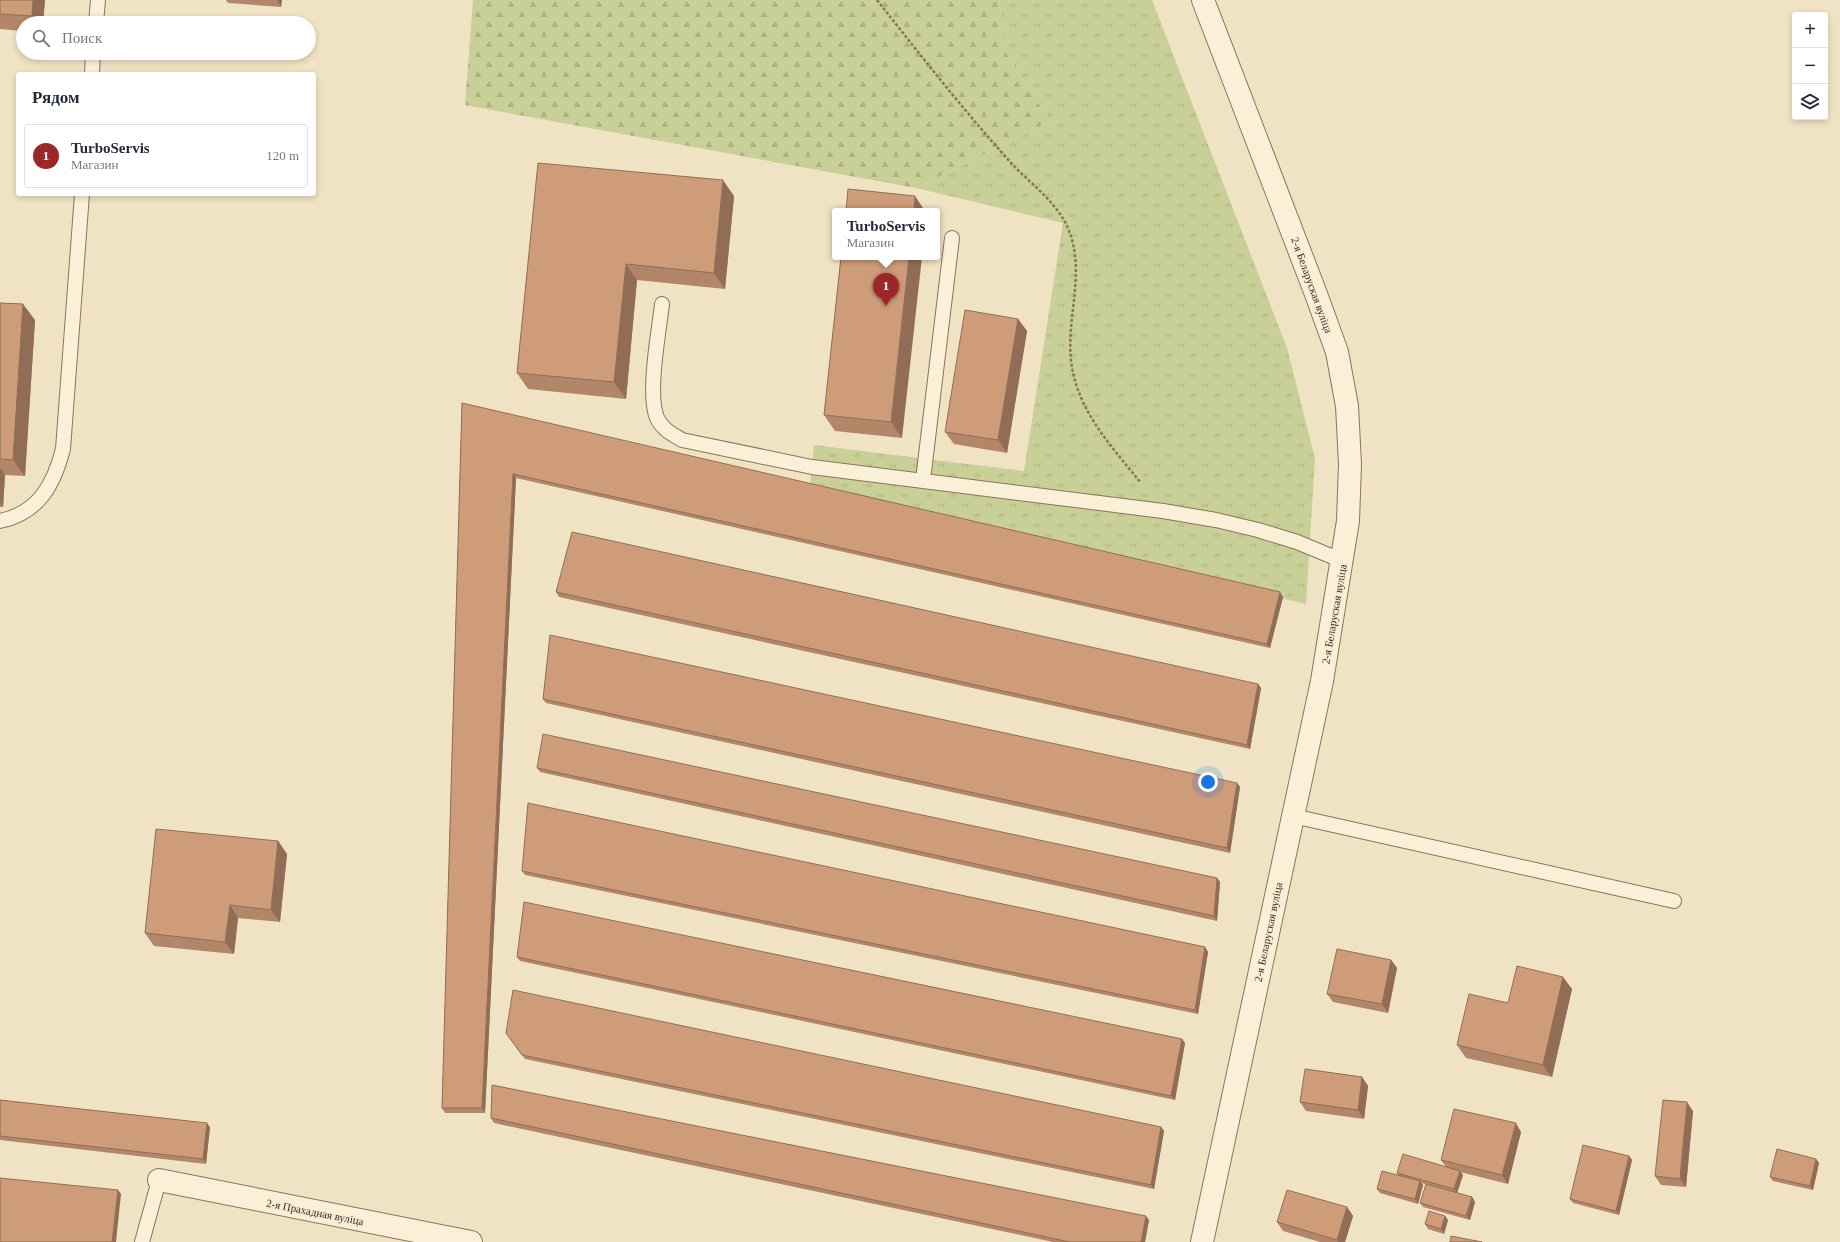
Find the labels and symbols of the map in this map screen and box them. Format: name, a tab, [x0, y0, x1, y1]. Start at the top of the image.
street label: 2-я Беларуская вуліца	[1289, 235, 1335, 335]
pin: 1	[873, 273, 899, 306]
street label: 2-я Беларуская вуліца	[1319, 563, 1349, 665]
your location	[1198, 772, 1218, 792]
street label: 2-я Беларуская вуліца	[1252, 881, 1284, 983]
street label: 2-я Прахадная вуліца	[265, 1197, 365, 1227]

